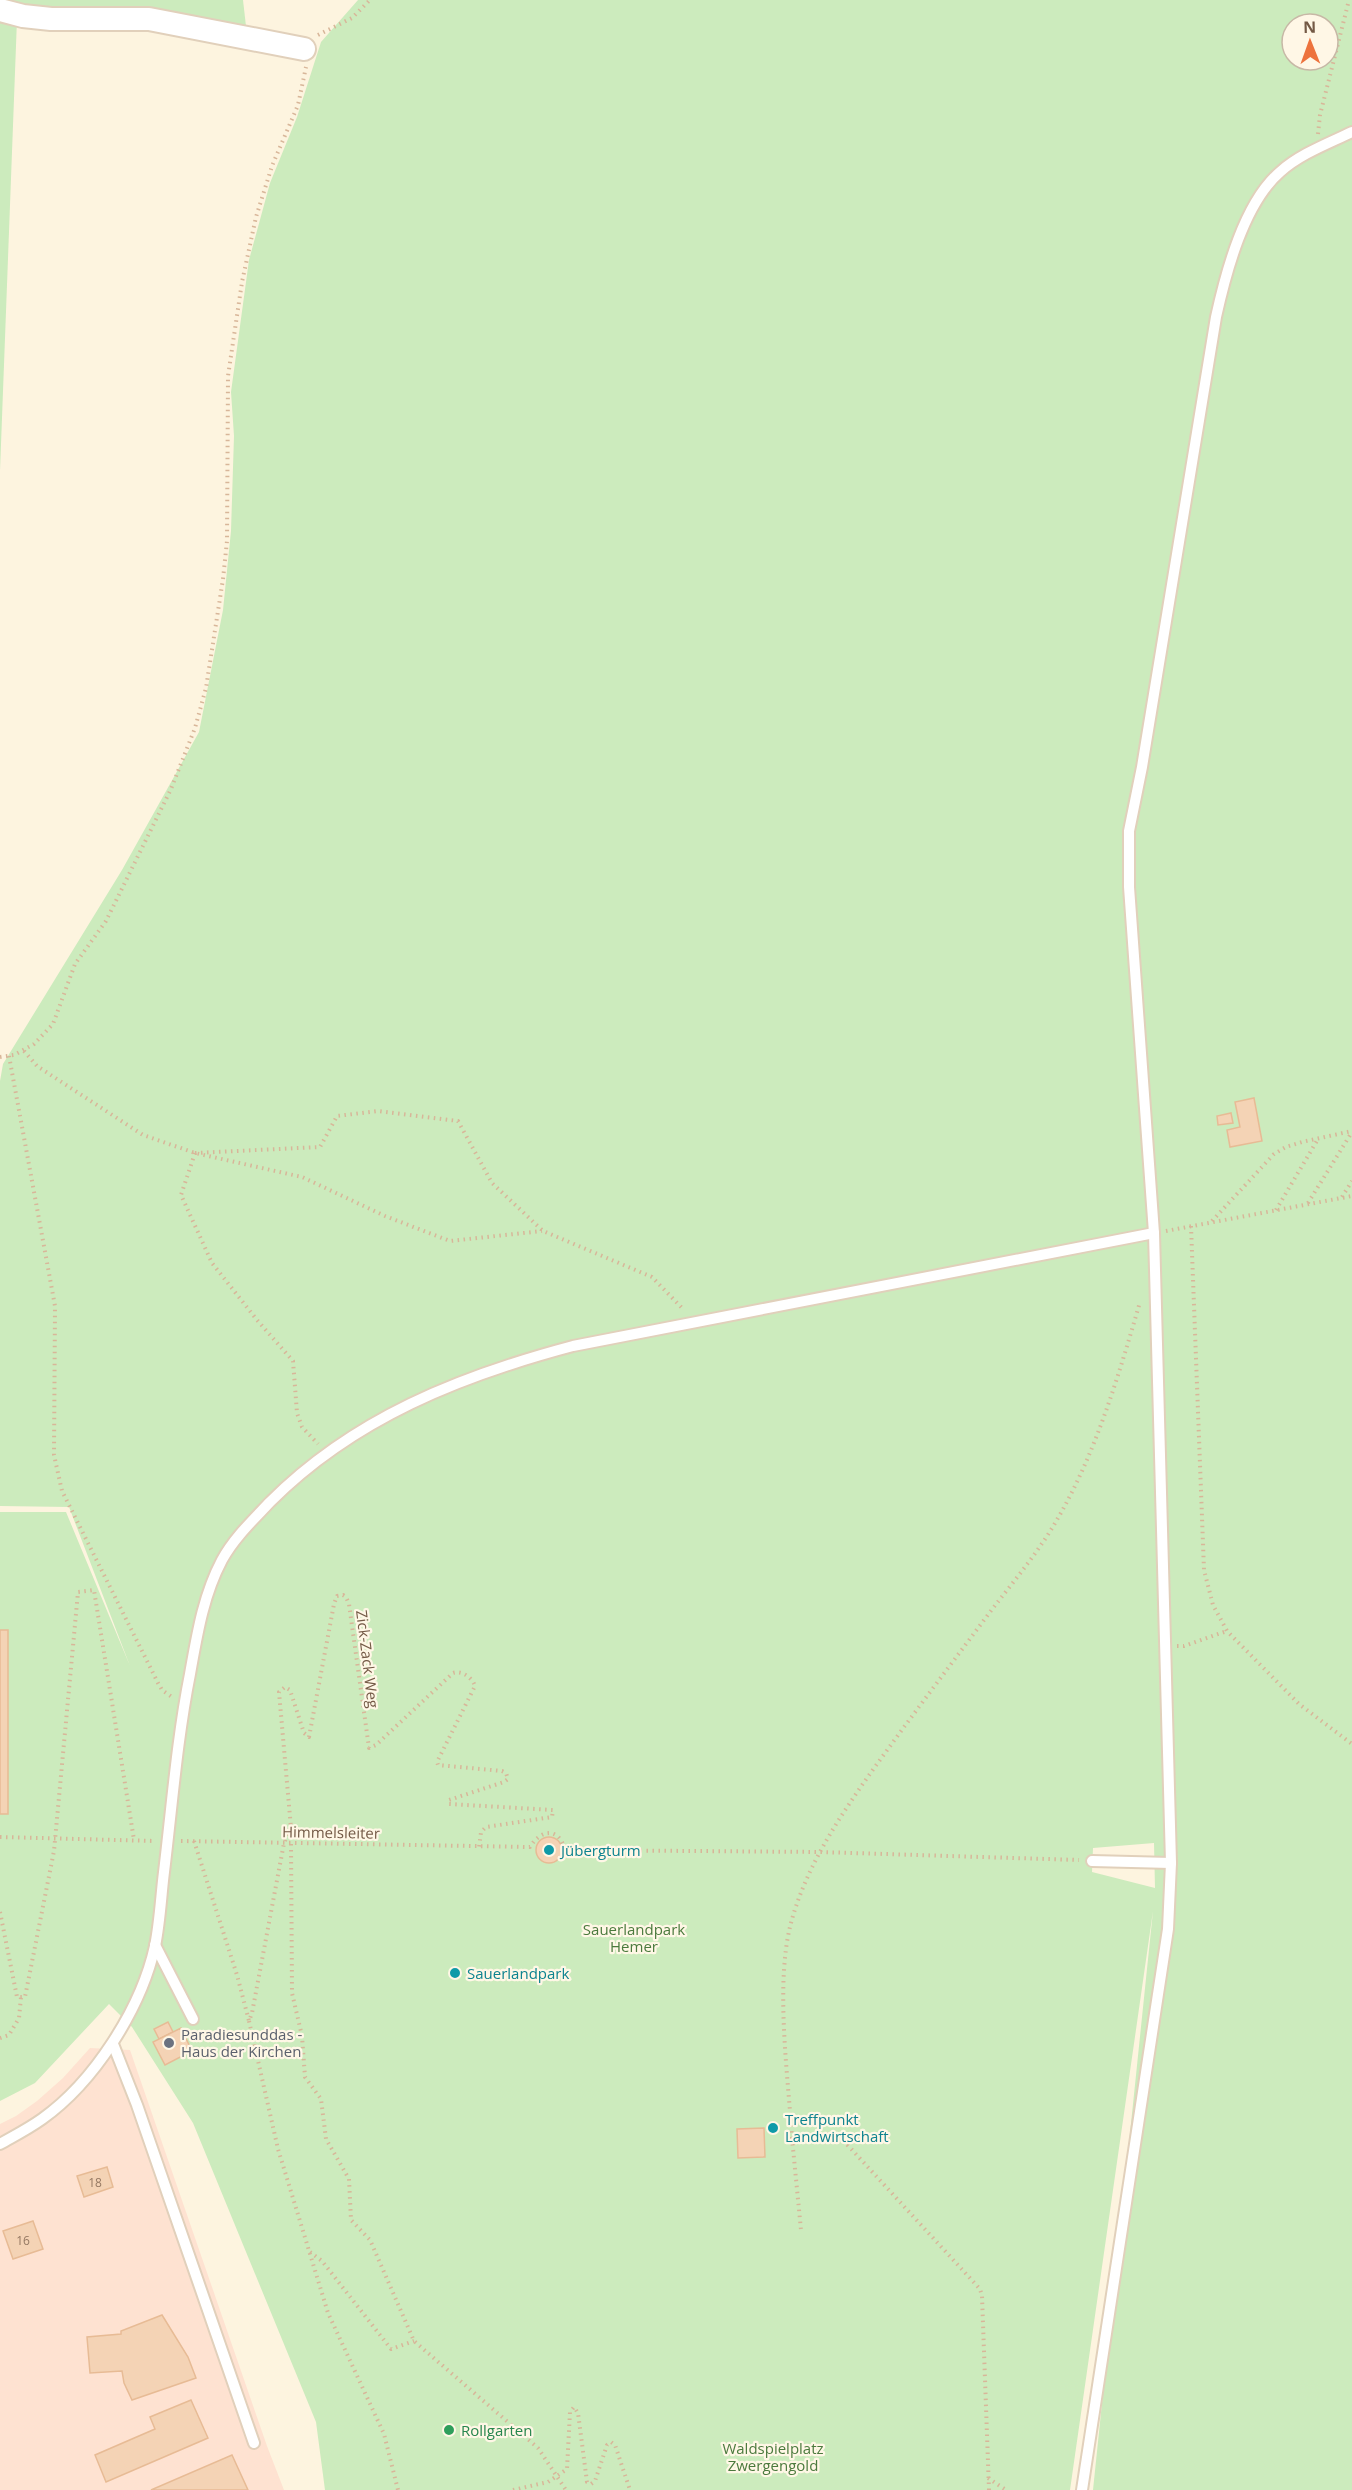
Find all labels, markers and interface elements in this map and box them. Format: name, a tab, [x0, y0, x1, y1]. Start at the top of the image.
north arrow	[1280, 12, 1340, 72]
text: N	[1303, 16, 1316, 38]
street label: Zick-Zack Weg	[352, 1609, 384, 1709]
street label: Himmelsleiter	[282, 1821, 380, 1843]
place label: Jübergturm	[559, 1840, 641, 1860]
marker: Jübergturm	[542, 1843, 556, 1857]
park label: Sauerlandpark Hemer	[583, 1919, 685, 1956]
place label: Sauerlandpark	[467, 1963, 569, 1983]
marker: Sauerlandpark	[448, 1966, 462, 1980]
place label: Paradiesunddas - Haus der Kirchen	[181, 2024, 302, 2061]
marker: Paradiesunddas - Haus der Kirchen	[162, 2036, 176, 2050]
place label: Treffpunkt Landwirtschaft	[785, 2109, 889, 2146]
marker: Treffpunkt Landwirtschaft	[766, 2121, 780, 2135]
house number: 18	[88, 2174, 102, 2191]
house number: 16	[16, 2232, 30, 2249]
place label: Rollgarten	[461, 2420, 532, 2440]
marker: Rollgarten	[442, 2423, 456, 2437]
park label: Waldspielplatz Zwergengold	[722, 2438, 824, 2475]

